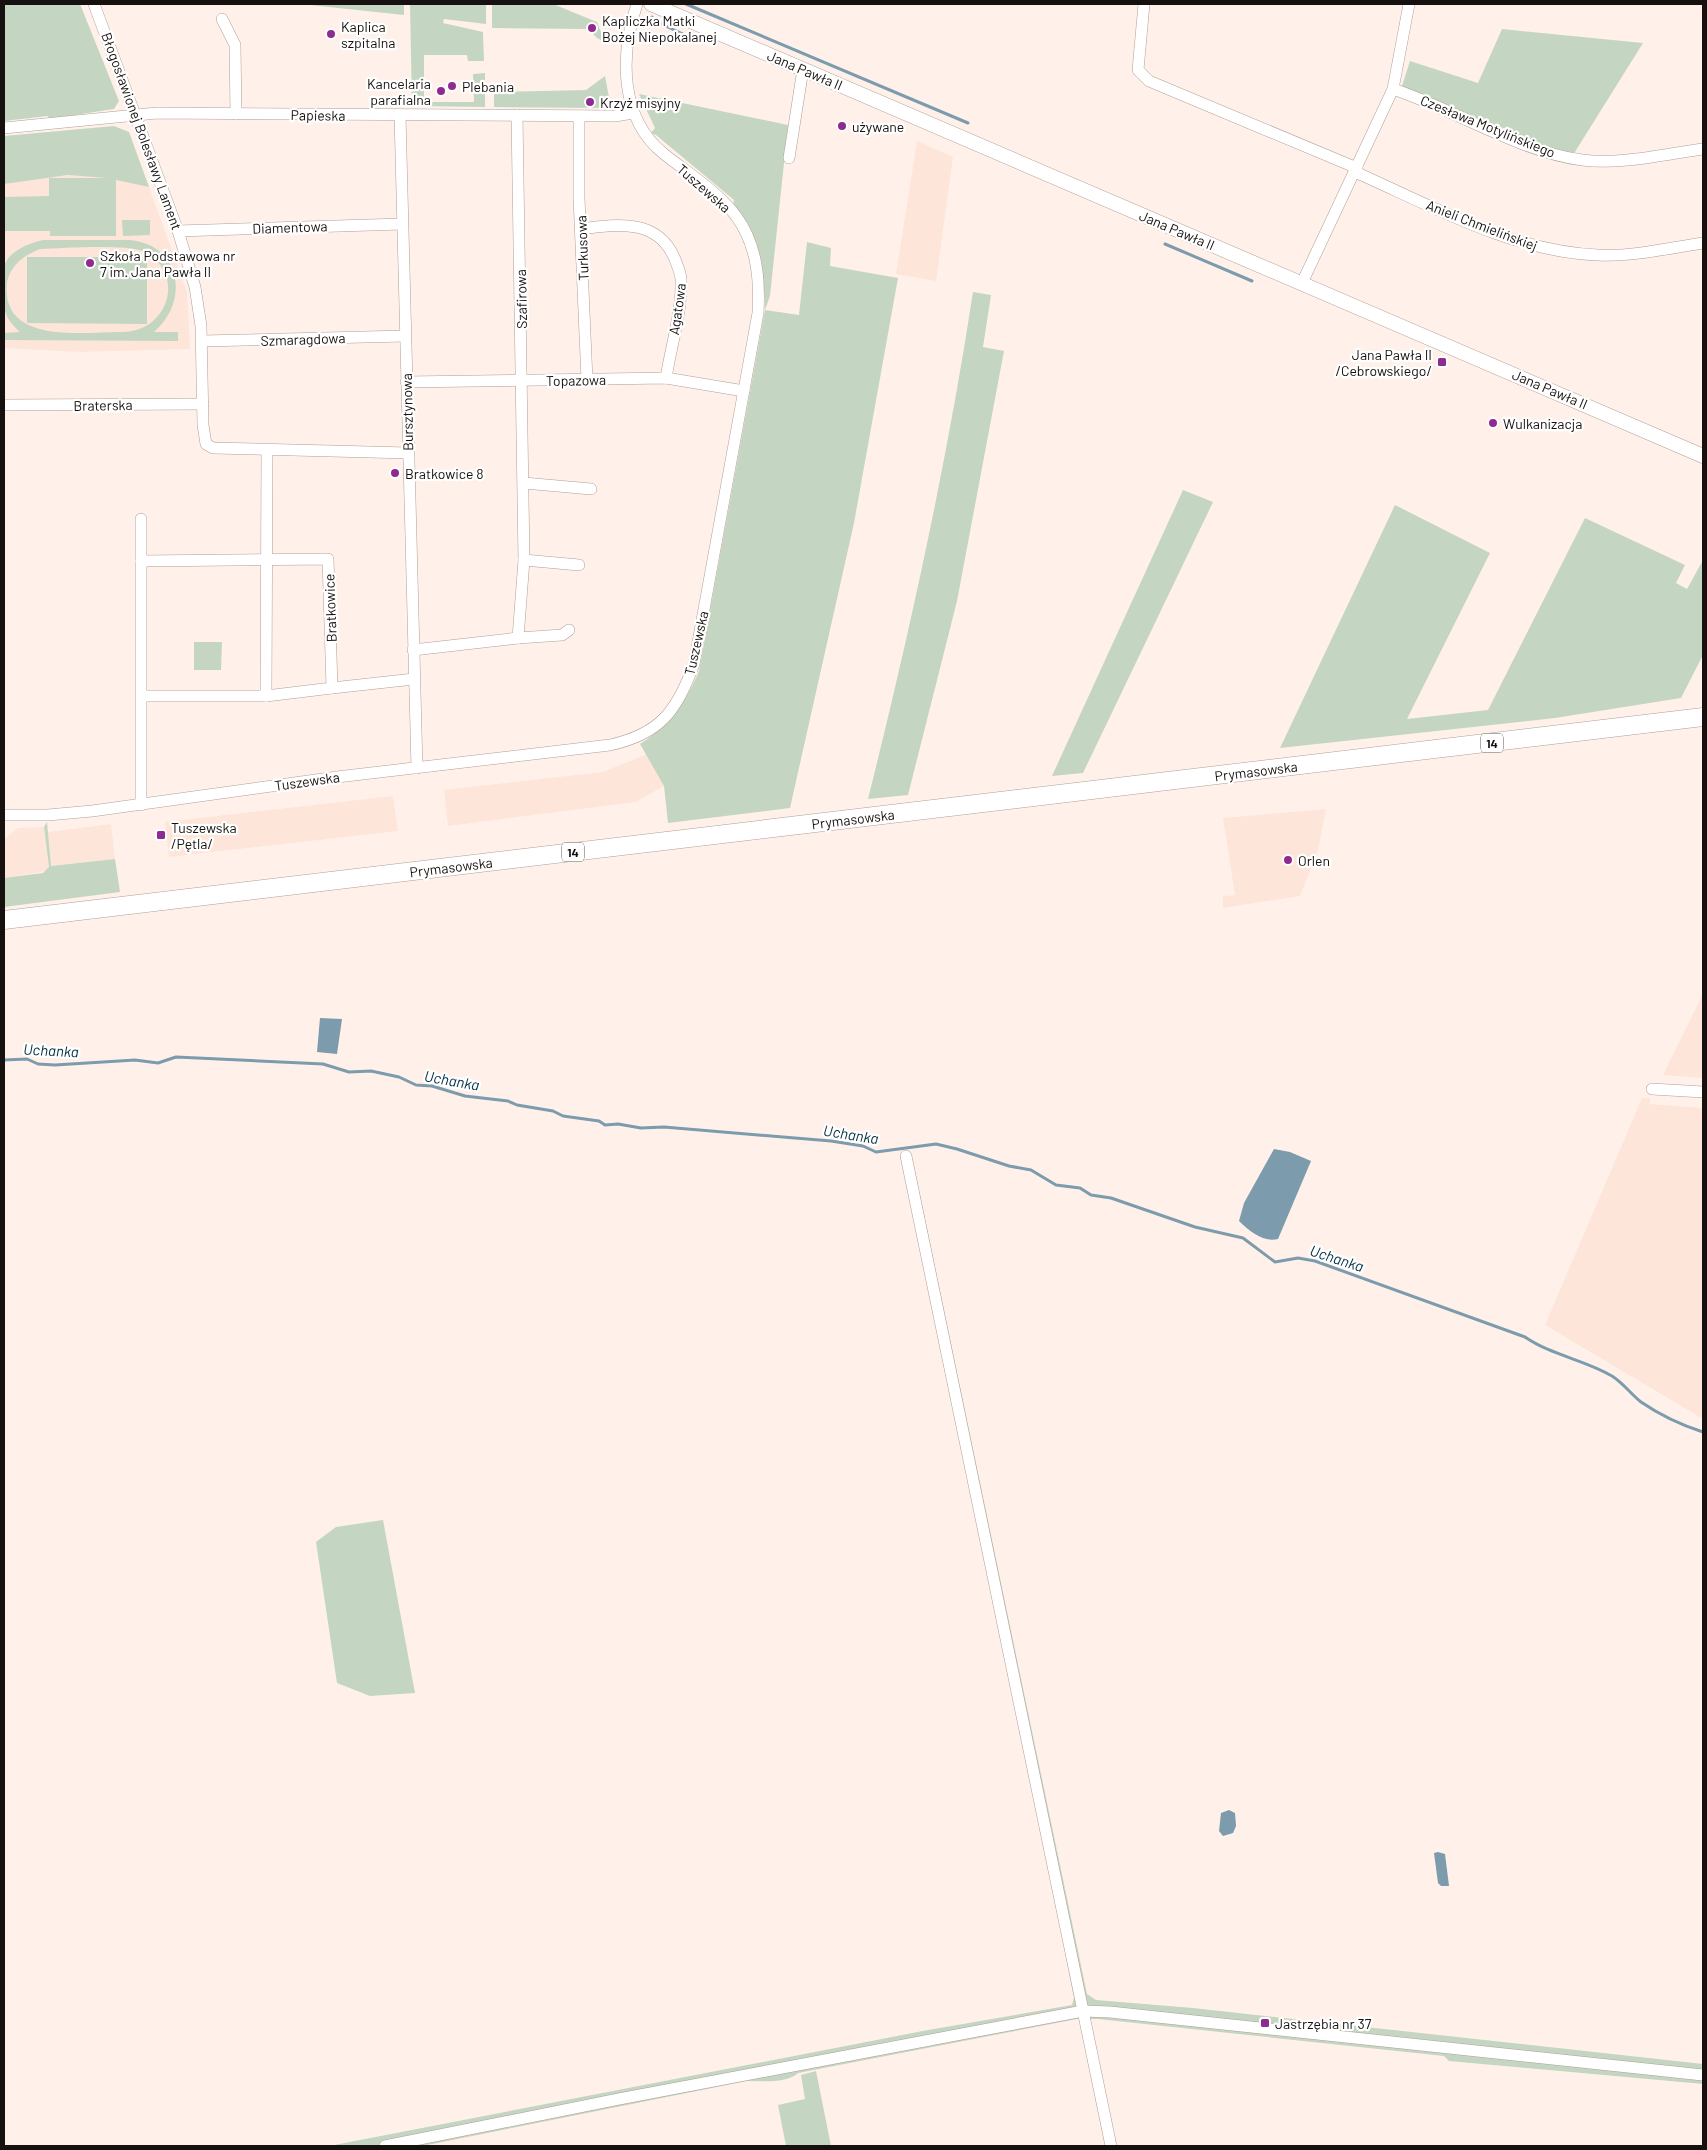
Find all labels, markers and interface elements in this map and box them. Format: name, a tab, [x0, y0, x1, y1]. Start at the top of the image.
place label: Kapliczka Matki Bożej Niepokalanej	[602, 12, 717, 45]
place label: Kaplica szpitalna	[341, 18, 395, 51]
marker: Kapliczka Matki Bożej Niepokalanej	[586, 22, 598, 34]
marker: Kaplica szpitalna	[325, 28, 337, 40]
street label: Błogosławionej Bolesławy Lament	[98, 30, 186, 232]
street label: Jana Pawła II	[765, 47, 845, 93]
place label: Kancelaria parafialna	[367, 75, 431, 108]
place label: Plebania	[462, 78, 514, 95]
marker: Plebania	[446, 80, 458, 92]
marker: Kancelaria parafialna	[435, 85, 447, 97]
street label: Czesława Motylińskiego	[1418, 91, 1558, 161]
place label: Krzyż misyjny	[600, 94, 681, 111]
marker: Krzyż misyjny	[584, 96, 596, 108]
street label: Papieska	[290, 106, 346, 124]
place label: używane	[852, 118, 904, 135]
marker: używane	[836, 120, 848, 132]
street label: Tuszewska	[674, 160, 734, 216]
street label: Anieli Chmielińskiej	[1424, 196, 1540, 254]
street label: Jana Pawła II	[1137, 207, 1217, 253]
street label: Turkusowa	[572, 215, 592, 281]
street label: Diamentowa	[252, 217, 328, 237]
place label: Szkoła Podstawowa nr 7 im. Jana Pawła II	[100, 247, 235, 280]
marker: Szkoła Podstawowa nr 7 im. Jana Pawła II	[84, 257, 96, 269]
street label: Szafirowa	[512, 269, 530, 329]
street label: Agatowa	[665, 282, 689, 336]
street label: Szmaragdowa	[260, 329, 346, 349]
place label: Jana Pawła II /Cebrowskiego/	[1335, 346, 1432, 379]
marker: Jana Pawła II /Cebrowskiego/	[1436, 356, 1448, 368]
street label: Jana Pawła II	[1510, 366, 1590, 412]
street label: Topazowa	[546, 371, 606, 389]
street label: Bursztynowa	[398, 373, 416, 451]
street label: Braterska	[73, 396, 133, 414]
place label: Wulkanizacja	[1503, 415, 1582, 432]
marker: Wulkanizacja	[1487, 417, 1499, 429]
place label: Bratkowice 8	[405, 465, 484, 482]
marker: Bratkowice 8	[389, 467, 401, 479]
street label: Bratkowice	[320, 573, 340, 643]
street label: Tuszewska	[680, 609, 712, 677]
road number: 14	[1481, 734, 1503, 752]
street label: Prymasowska	[1214, 757, 1298, 785]
street label: Tuszewska	[273, 768, 341, 794]
street label: Prymasowska	[811, 805, 895, 833]
place label: Tuszewska /Pętla/	[171, 819, 237, 852]
marker: Tuszewska /Pętla/	[155, 829, 167, 841]
road number: 14	[562, 842, 584, 862]
place label: Orlen	[1298, 852, 1330, 869]
street label: Prymasowska	[409, 853, 493, 881]
marker: Orlen	[1282, 854, 1294, 866]
water label: Uchanka	[23, 1040, 79, 1060]
water label: Uchanka	[423, 1066, 481, 1094]
water label: Uchanka	[822, 1121, 880, 1147]
water label: Uchanka	[1308, 1241, 1366, 1275]
place label: Jastrzębia nr 37	[1275, 2015, 1372, 2032]
marker: Jastrzębia nr 37	[1259, 2017, 1271, 2029]

